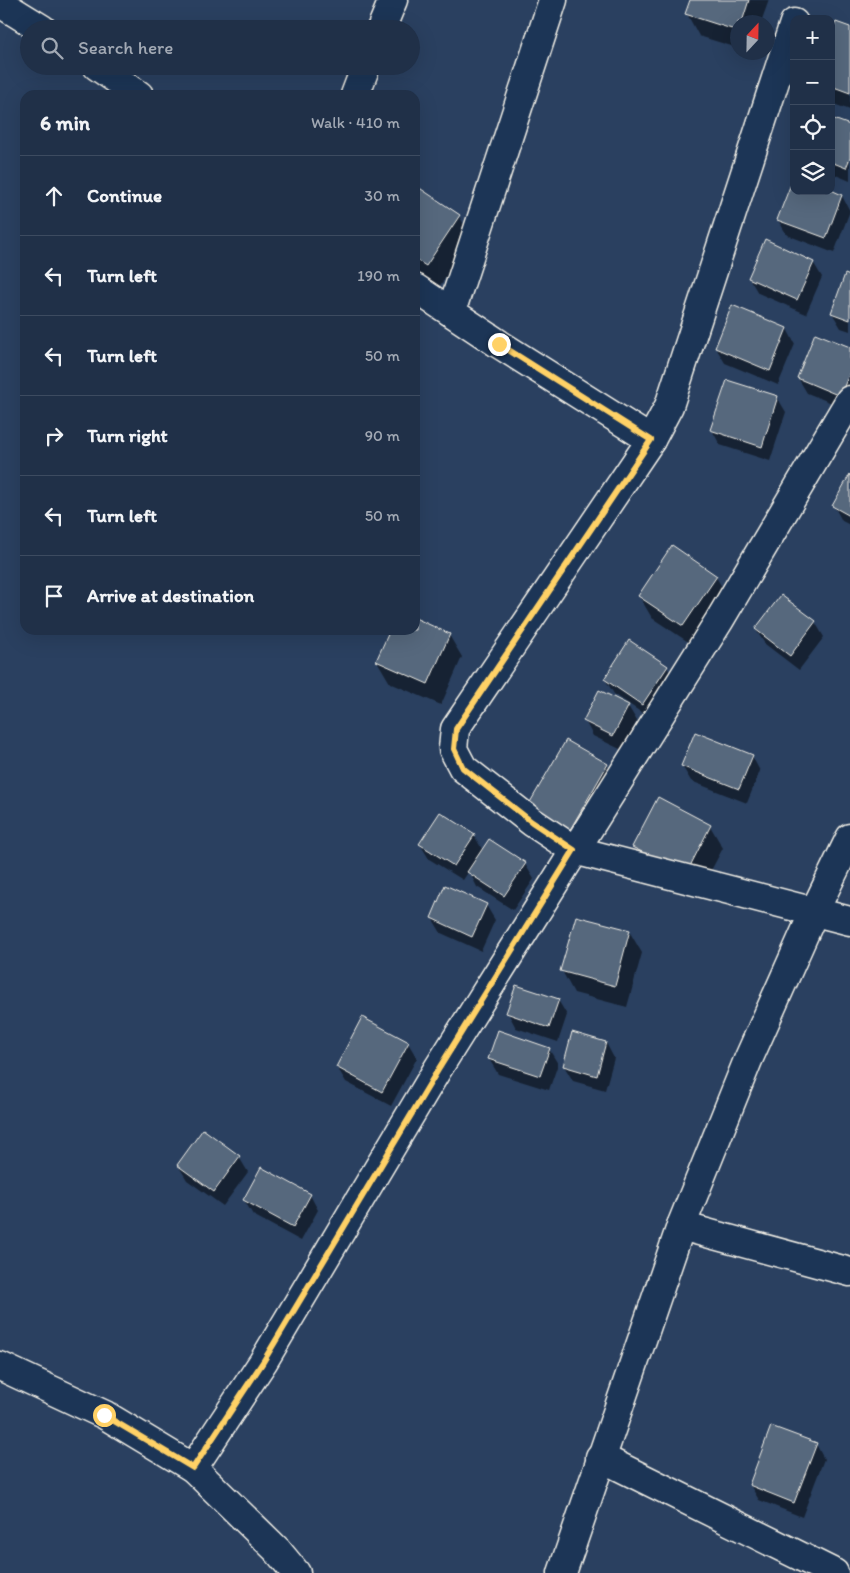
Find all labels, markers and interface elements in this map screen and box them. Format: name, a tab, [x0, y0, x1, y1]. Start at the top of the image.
north arrow	[730, 15, 775, 60]
map controls	[790, 15, 835, 195]
button: +	[790, 15, 835, 60]
search box	[20, 20, 420, 75]
icon: search	[38, 34, 66, 62]
text: Search here	[78, 36, 173, 59]
button: −	[790, 60, 835, 105]
button: locate	[790, 105, 835, 150]
text: 6 min	[40, 110, 90, 135]
text: Walk · 410 m	[311, 113, 400, 132]
button: layers	[790, 150, 835, 195]
icon: ahead	[40, 182, 68, 210]
text: Continue	[87, 184, 162, 207]
text: 30 m	[364, 186, 400, 205]
icon: left	[40, 262, 68, 290]
text: Turn left	[87, 264, 157, 287]
text: 190 m	[357, 266, 400, 285]
route end	[488, 333, 511, 356]
icon: left	[40, 342, 68, 370]
text: Turn left	[87, 344, 157, 367]
text: 50 m	[365, 346, 400, 365]
icon: right	[40, 422, 68, 450]
text: Turn right	[87, 424, 168, 447]
text: 90 m	[365, 426, 400, 445]
icon: left	[40, 502, 68, 530]
text: Turn left	[87, 504, 157, 527]
text: 50 m	[365, 506, 400, 525]
icon: arrive	[40, 582, 68, 610]
text: Arrive at destination	[87, 584, 254, 607]
route start	[93, 1404, 116, 1427]

